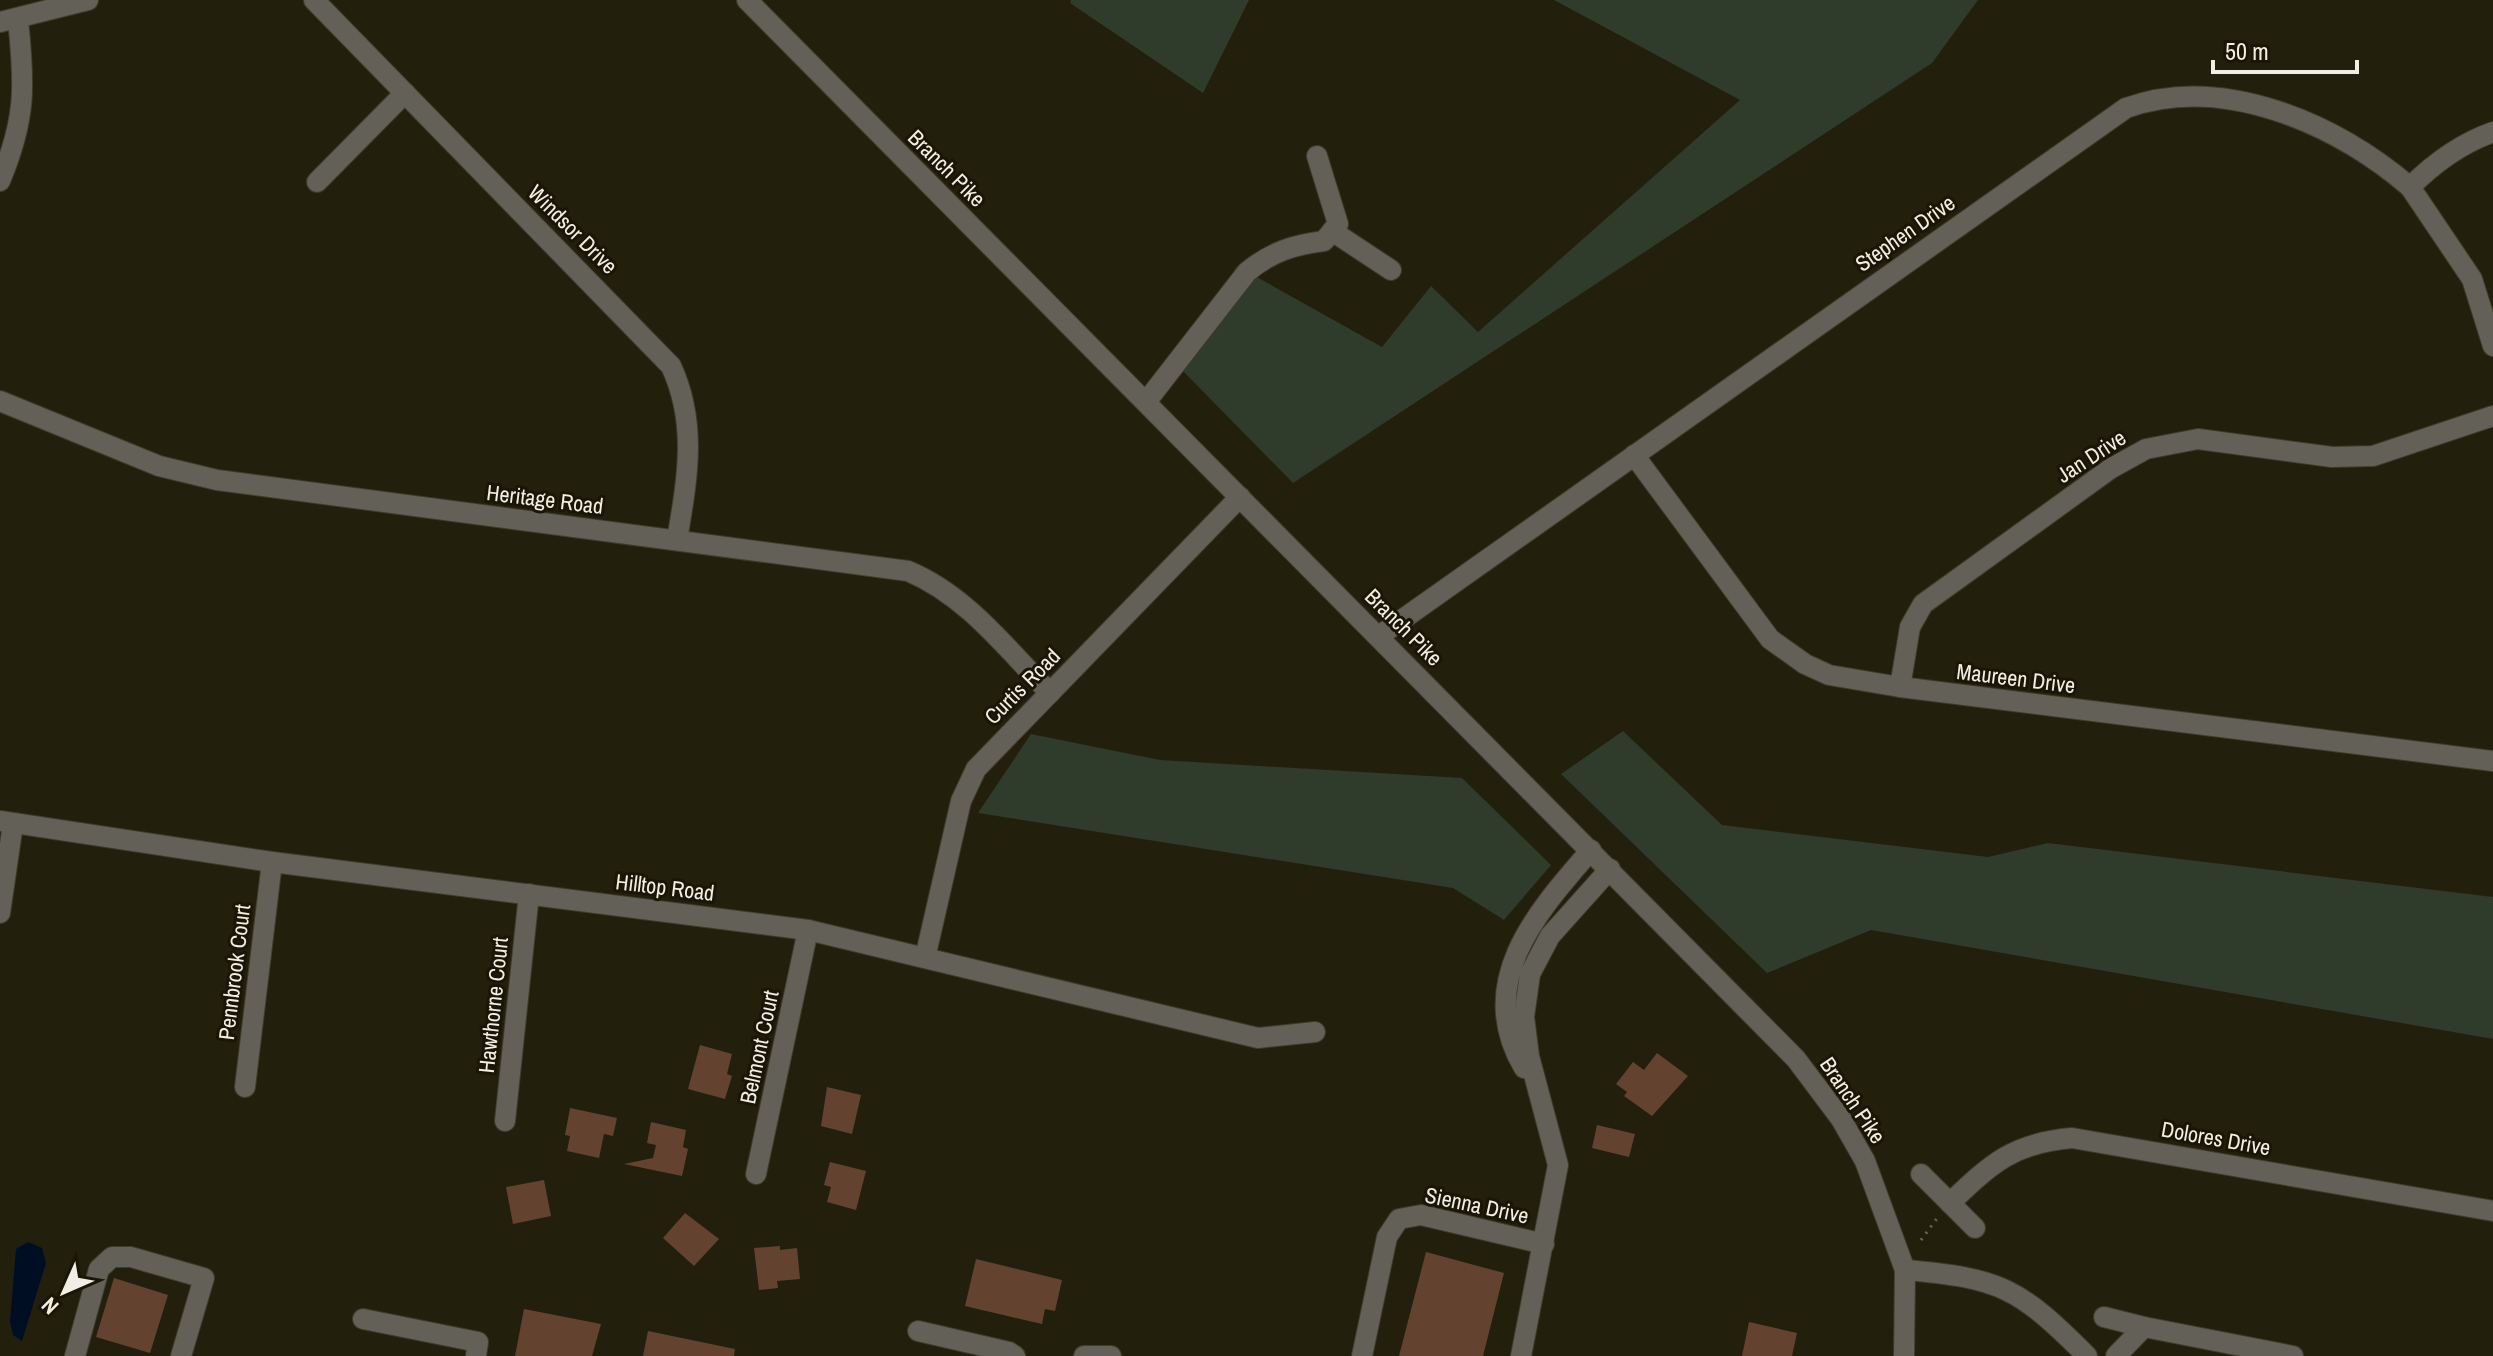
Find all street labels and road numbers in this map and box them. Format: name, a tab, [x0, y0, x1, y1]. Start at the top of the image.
street label: Branch Pike	[902, 123, 992, 213]
street label: Windsor Drive	[522, 178, 624, 280]
street label: Stephen Drive	[1849, 188, 1961, 278]
street label: Jan Drive	[2050, 422, 2132, 490]
street label: Heritage Road	[485, 477, 605, 521]
street label: Branch Pike	[1359, 582, 1449, 672]
street label: Curtis Road	[977, 641, 1067, 731]
street label: Maureen Drive	[1955, 656, 2077, 700]
street label: Hilltop Road	[614, 866, 716, 908]
street label: Pennbrook Court	[211, 902, 257, 1042]
street label: Hawthorne Court	[471, 936, 515, 1074]
street label: Belmont Court	[732, 987, 786, 1107]
street label: Branch Pike	[1813, 1051, 1893, 1149]
street label: Dolores Drive	[2159, 1114, 2273, 1162]
street label: Sienna Drive	[1422, 1179, 1532, 1231]

